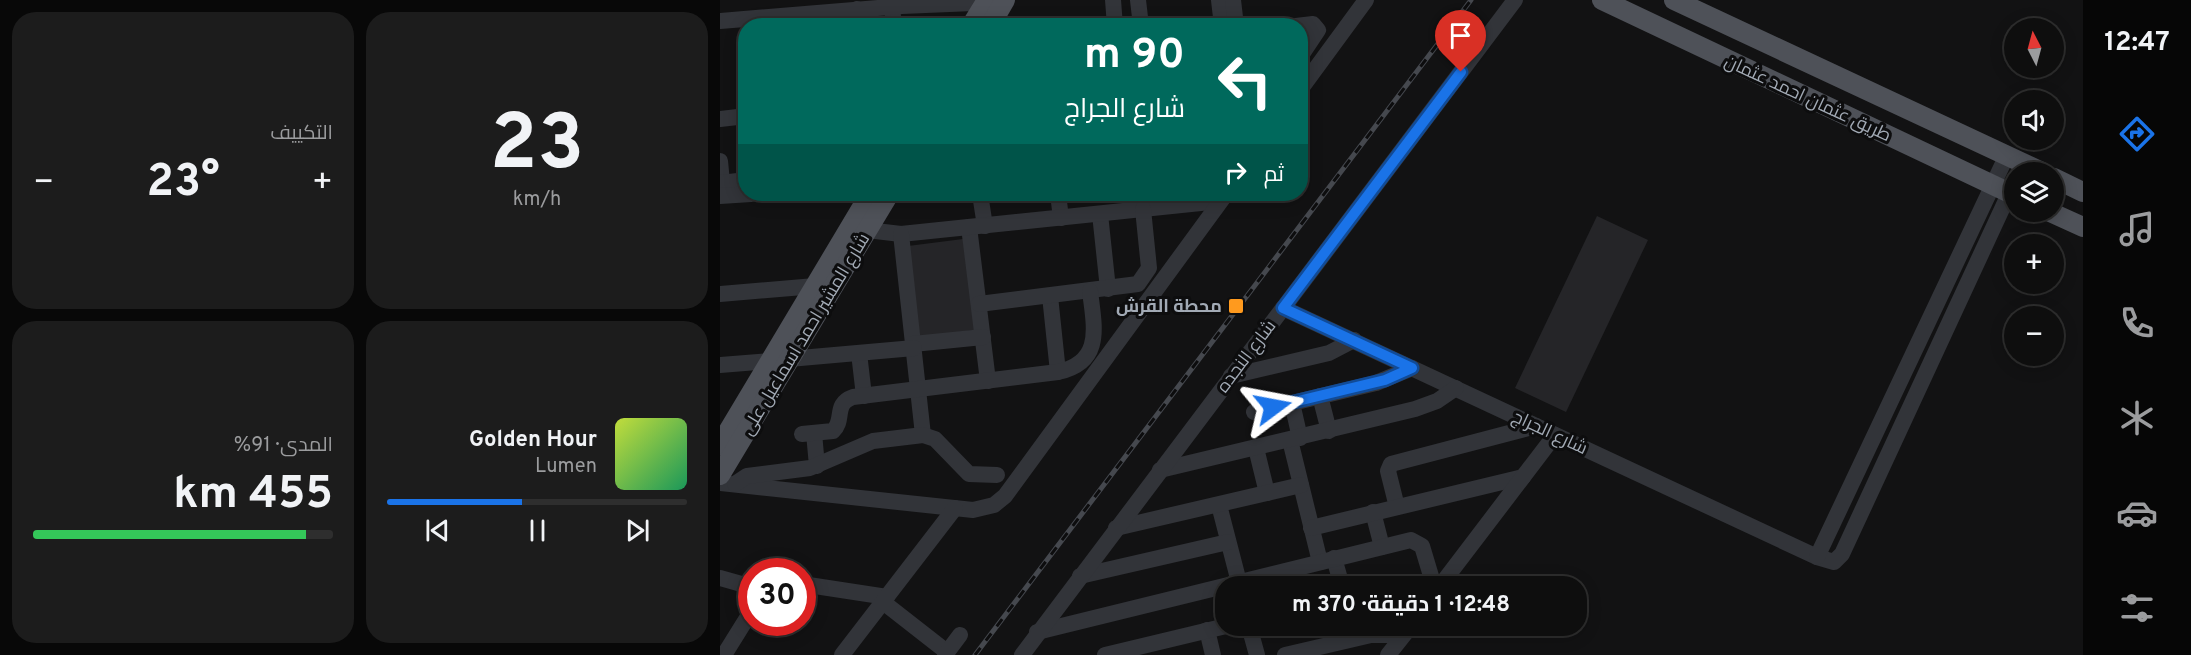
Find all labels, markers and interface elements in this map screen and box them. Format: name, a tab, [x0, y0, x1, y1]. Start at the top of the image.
pin	[1435, 10, 1486, 72]
north arrow	[2004, 18, 2064, 78]
map controls	[2004, 18, 2064, 366]
icon: arrive	[1444, 19, 1477, 52]
text: 12:47	[2104, 26, 2170, 60]
text: 90 m	[1084, 30, 1185, 83]
icon: left	[1206, 42, 1284, 120]
street label: طريق عثمان احمد عثمان	[1720, 51, 1894, 148]
button: sound	[2004, 90, 2064, 150]
text: شارع الجراج	[1064, 93, 1185, 127]
text: 23	[490, 98, 584, 197]
icon: directions	[2116, 113, 2158, 155]
text: التكييف	[270, 121, 333, 147]
text: 23°	[146, 155, 220, 212]
icon: right	[1219, 156, 1252, 189]
text: ثم	[1264, 162, 1284, 189]
button: layers	[2004, 162, 2064, 222]
text: −	[33, 163, 54, 205]
text: +	[312, 163, 333, 205]
text: km/h	[513, 187, 561, 213]
icon: music	[2116, 208, 2158, 250]
street label: شارع المشير احمد اسماعيل على	[737, 229, 876, 440]
button: +	[2004, 234, 2064, 294]
place label: محطة القرش	[1116, 296, 1222, 319]
marker: محطة القرش	[1227, 297, 1245, 315]
icon: phone	[2116, 302, 2158, 344]
button: −	[2004, 306, 2064, 366]
street label: شارع النجده	[1212, 316, 1282, 398]
position arrow	[1241, 375, 1305, 439]
icon: climate	[2116, 397, 2158, 439]
street label: شارع الجراج	[1508, 406, 1591, 461]
text: Golden Hour	[469, 427, 597, 454]
text: المدى · 91%	[234, 433, 333, 459]
text: Lumen	[535, 454, 597, 480]
text: 455 km	[173, 467, 333, 524]
icon: car	[2116, 492, 2158, 534]
icon: previous	[421, 514, 454, 547]
icon: pause	[521, 514, 554, 547]
icon: next	[621, 514, 654, 547]
speed limit sign: 30	[738, 558, 816, 636]
icon: filters	[2116, 587, 2158, 629]
text: 12:48 · 1 دقيقة · 370 m	[1292, 592, 1510, 619]

